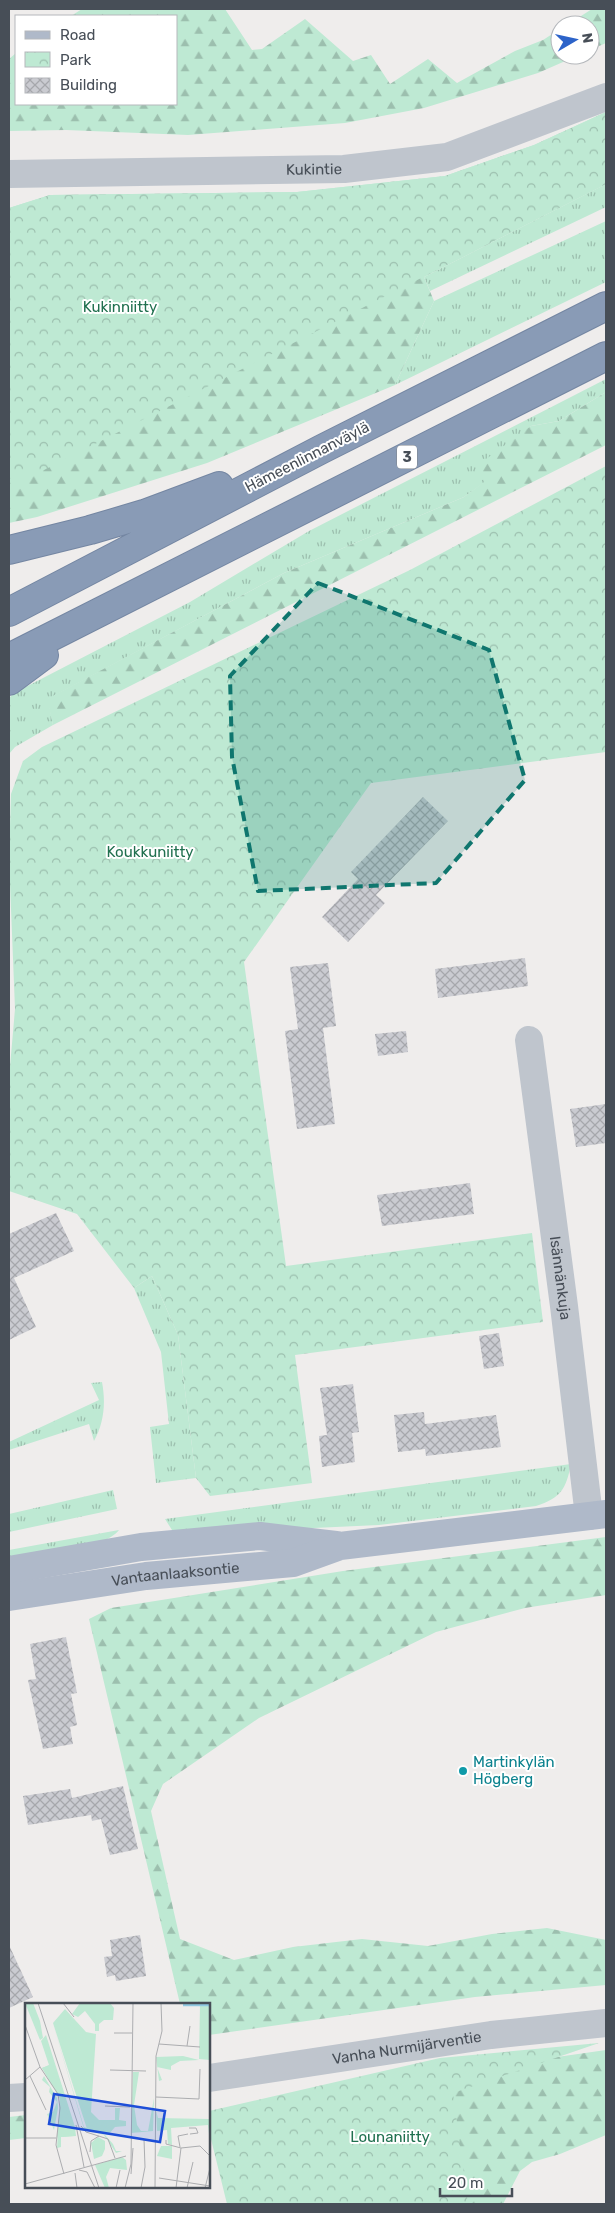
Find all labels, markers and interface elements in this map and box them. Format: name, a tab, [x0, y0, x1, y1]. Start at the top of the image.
legend	[15, 15, 178, 105]
north arrow	[550, 15, 600, 65]
text: Road	[60, 26, 96, 44]
text: N	[578, 32, 597, 44]
text: Park	[60, 51, 91, 69]
text: Building	[60, 76, 117, 94]
street label: Kukintie	[286, 160, 342, 179]
park label: Kukinniitty	[83, 298, 157, 316]
street label: Hämeenlinnanväylä	[242, 418, 372, 496]
road number: 3	[397, 446, 417, 468]
park label: Koukkuniitty	[106, 843, 194, 861]
street label: Isännänkuja	[546, 1235, 575, 1321]
street label: Vantaanlaaksontie	[110, 1559, 240, 1590]
place label: Martinkylän Högberg	[473, 1753, 555, 1788]
marker: Martinkylän Högberg	[457, 1765, 469, 1777]
inset map	[25, 2003, 210, 2188]
street label: Vanha Nurmijärventie	[331, 2028, 483, 2068]
park label: Lounaniitty	[350, 2128, 430, 2146]
scale bar	[440, 2166, 512, 2198]
text: 20 m	[448, 2174, 483, 2192]

